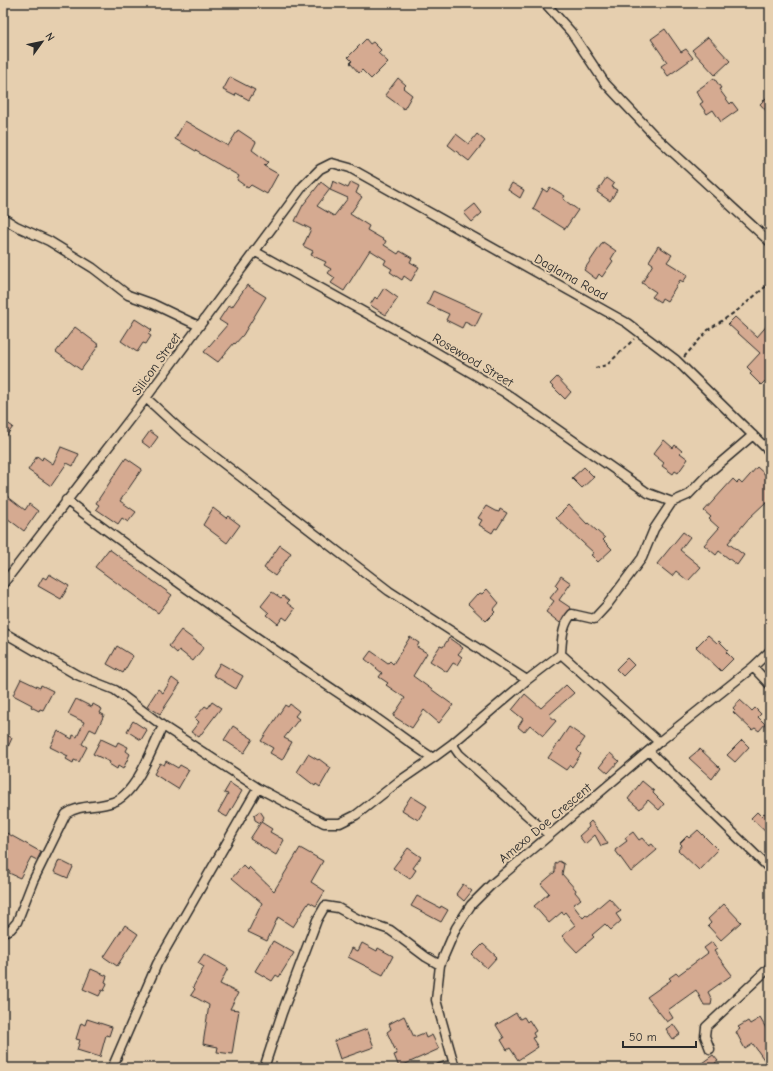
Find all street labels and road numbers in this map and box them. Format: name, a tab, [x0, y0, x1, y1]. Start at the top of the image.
street label: Daglama Road	[532, 251, 610, 303]
street label: Silicon Street	[128, 329, 184, 398]
street label: Rosewood Street	[430, 330, 517, 391]
street label: Amexo Doe Crescent	[496, 779, 595, 866]

